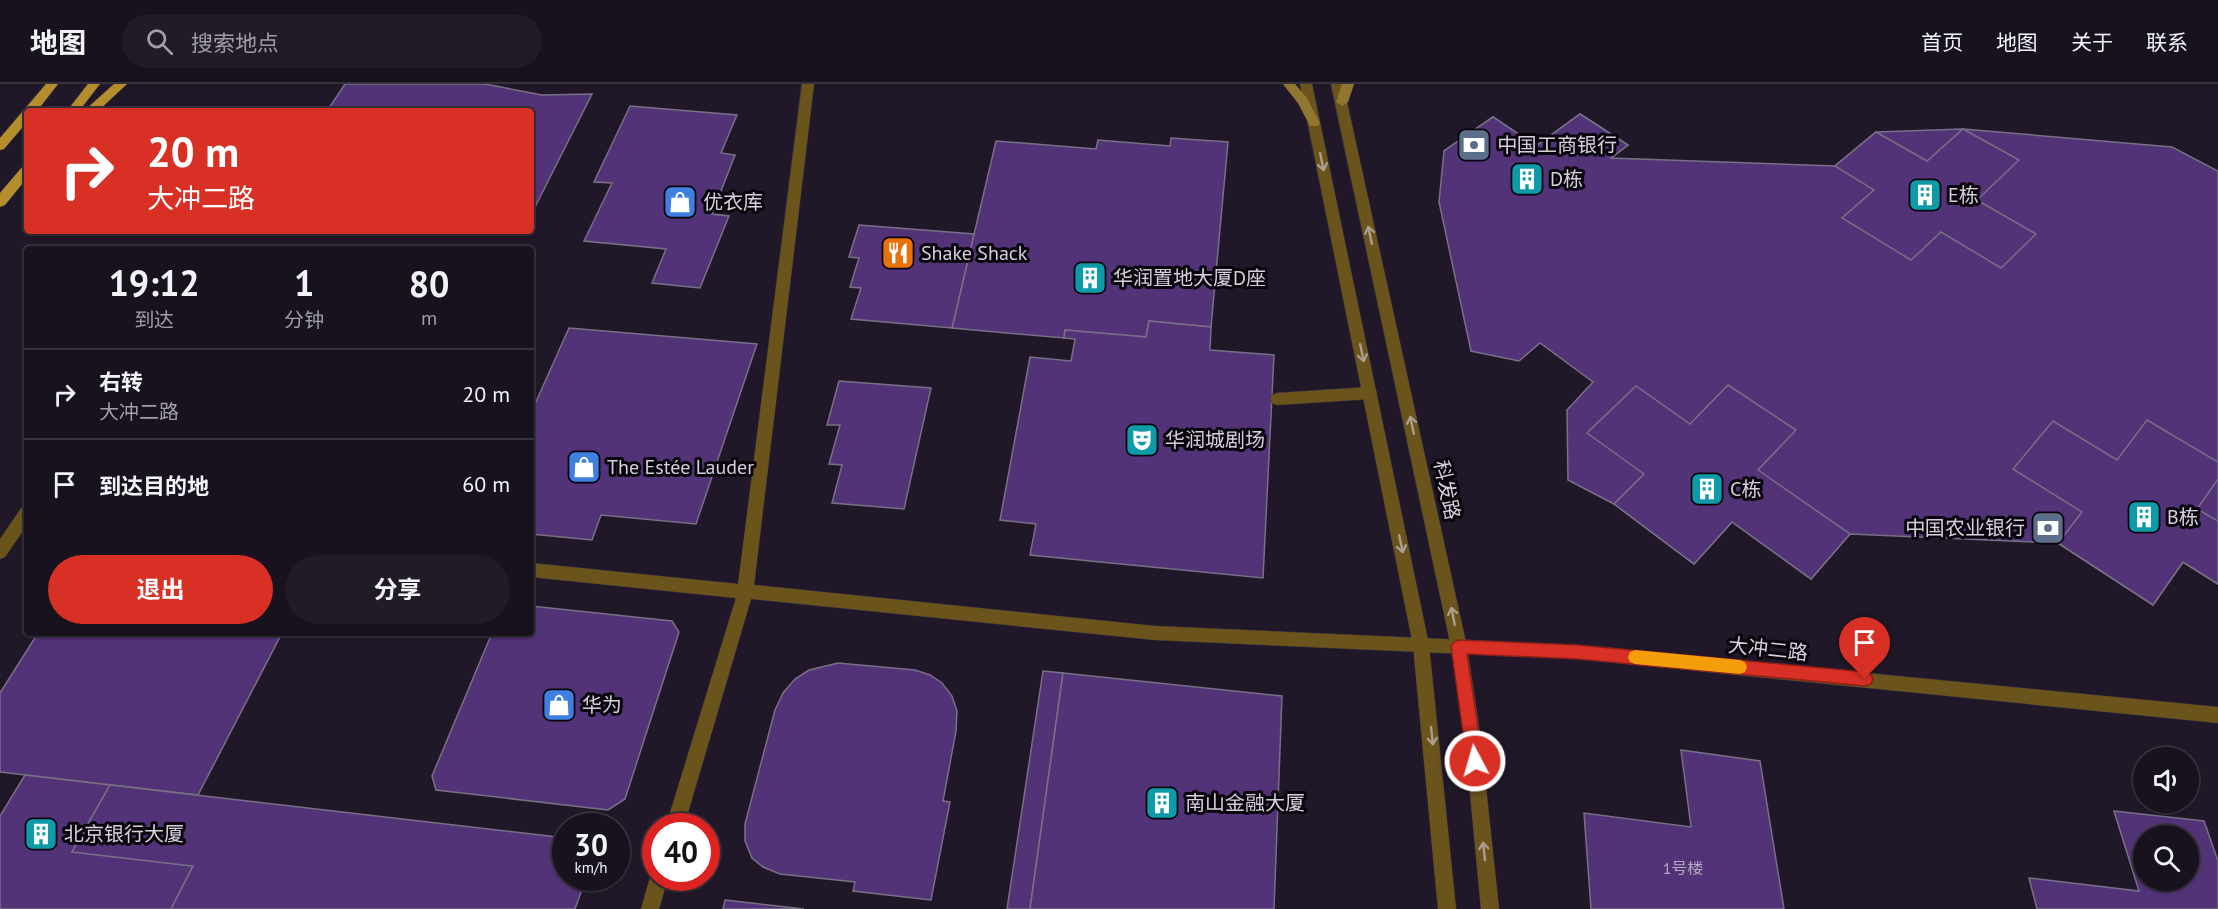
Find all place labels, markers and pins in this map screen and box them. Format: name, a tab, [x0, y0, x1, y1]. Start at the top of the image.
bank icon: 中国工商银行	[1456, 127, 1492, 163]
place label: 中国工商银行	[1497, 132, 1617, 158]
building icon: D栋	[1509, 161, 1545, 197]
place label: D栋	[1550, 166, 1583, 192]
building icon: E栋	[1907, 177, 1943, 213]
place label: E栋	[1948, 182, 1979, 208]
shop icon: 优衣库	[662, 184, 698, 220]
place label: 优衣库	[703, 189, 763, 215]
restaurant icon: Shake Shack	[880, 235, 916, 271]
place label: Shake Shack	[921, 240, 1028, 266]
building icon: 华润置地大厦D座	[1072, 260, 1108, 296]
place label: 华润置地大厦D座	[1113, 265, 1266, 291]
theatre icon: 华润城剧场	[1124, 422, 1160, 458]
place label: 华润城剧场	[1165, 427, 1265, 453]
shop icon: The Estée Lauder	[566, 449, 602, 485]
place label: The Estée Lauder	[607, 454, 754, 480]
building icon: C栋	[1689, 471, 1725, 507]
place label: C栋	[1730, 476, 1761, 502]
building icon: B栋	[2126, 499, 2162, 535]
place label: B栋	[2167, 504, 2199, 530]
bank icon: 中国农业银行	[2030, 510, 2066, 546]
place label: 中国农业银行	[1905, 515, 2025, 541]
pin	[1839, 617, 1890, 679]
shop icon: 华为	[541, 687, 577, 723]
place label: 华为	[582, 692, 622, 718]
building icon: 南山金融大厦	[1144, 785, 1180, 821]
place label: 南山金融大厦	[1185, 790, 1305, 816]
building icon: 北京银行大厦	[23, 816, 59, 852]
place label: 北京银行大厦	[64, 821, 184, 847]

